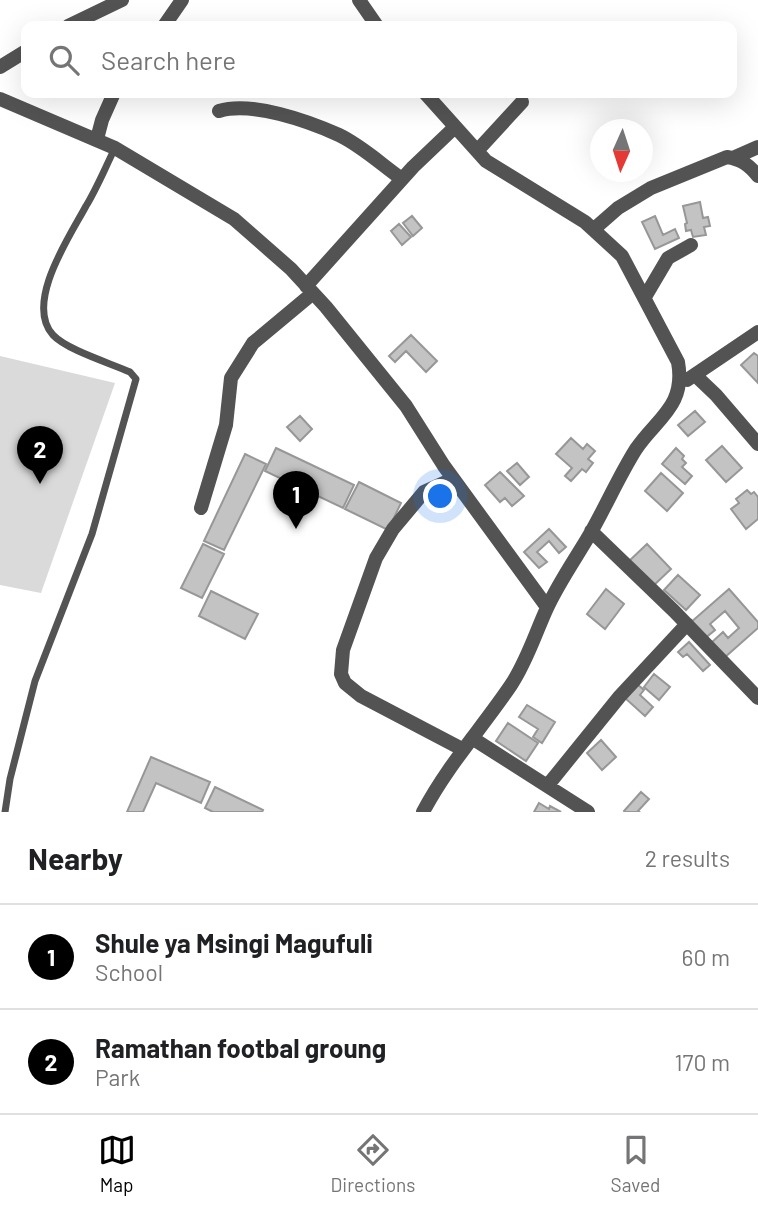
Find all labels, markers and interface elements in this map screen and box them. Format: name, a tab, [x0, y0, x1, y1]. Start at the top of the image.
search box	[21, 21, 737, 98]
icon: search	[45, 41, 83, 79]
text: Search here	[101, 44, 236, 75]
north arrow	[590, 119, 653, 182]
pin: 2	[17, 426, 63, 484]
pin: 1	[273, 471, 319, 529]
your location	[423, 479, 457, 513]
text: Nearby	[28, 840, 123, 876]
text: 2 results	[645, 844, 730, 872]
text: Shule ya Msingi Magufuli	[95, 927, 373, 958]
text: 1	[47, 943, 55, 971]
text: 60 m	[682, 943, 730, 971]
text: School	[95, 958, 163, 986]
text: Ramathan footbal groung	[95, 1032, 386, 1063]
text: 2	[45, 1048, 57, 1076]
text: 170 m	[674, 1048, 730, 1076]
text: Park	[95, 1063, 140, 1091]
tab: Map	[98, 1131, 136, 1196]
tab: Directions	[331, 1131, 416, 1196]
tab: Saved	[611, 1131, 660, 1196]

